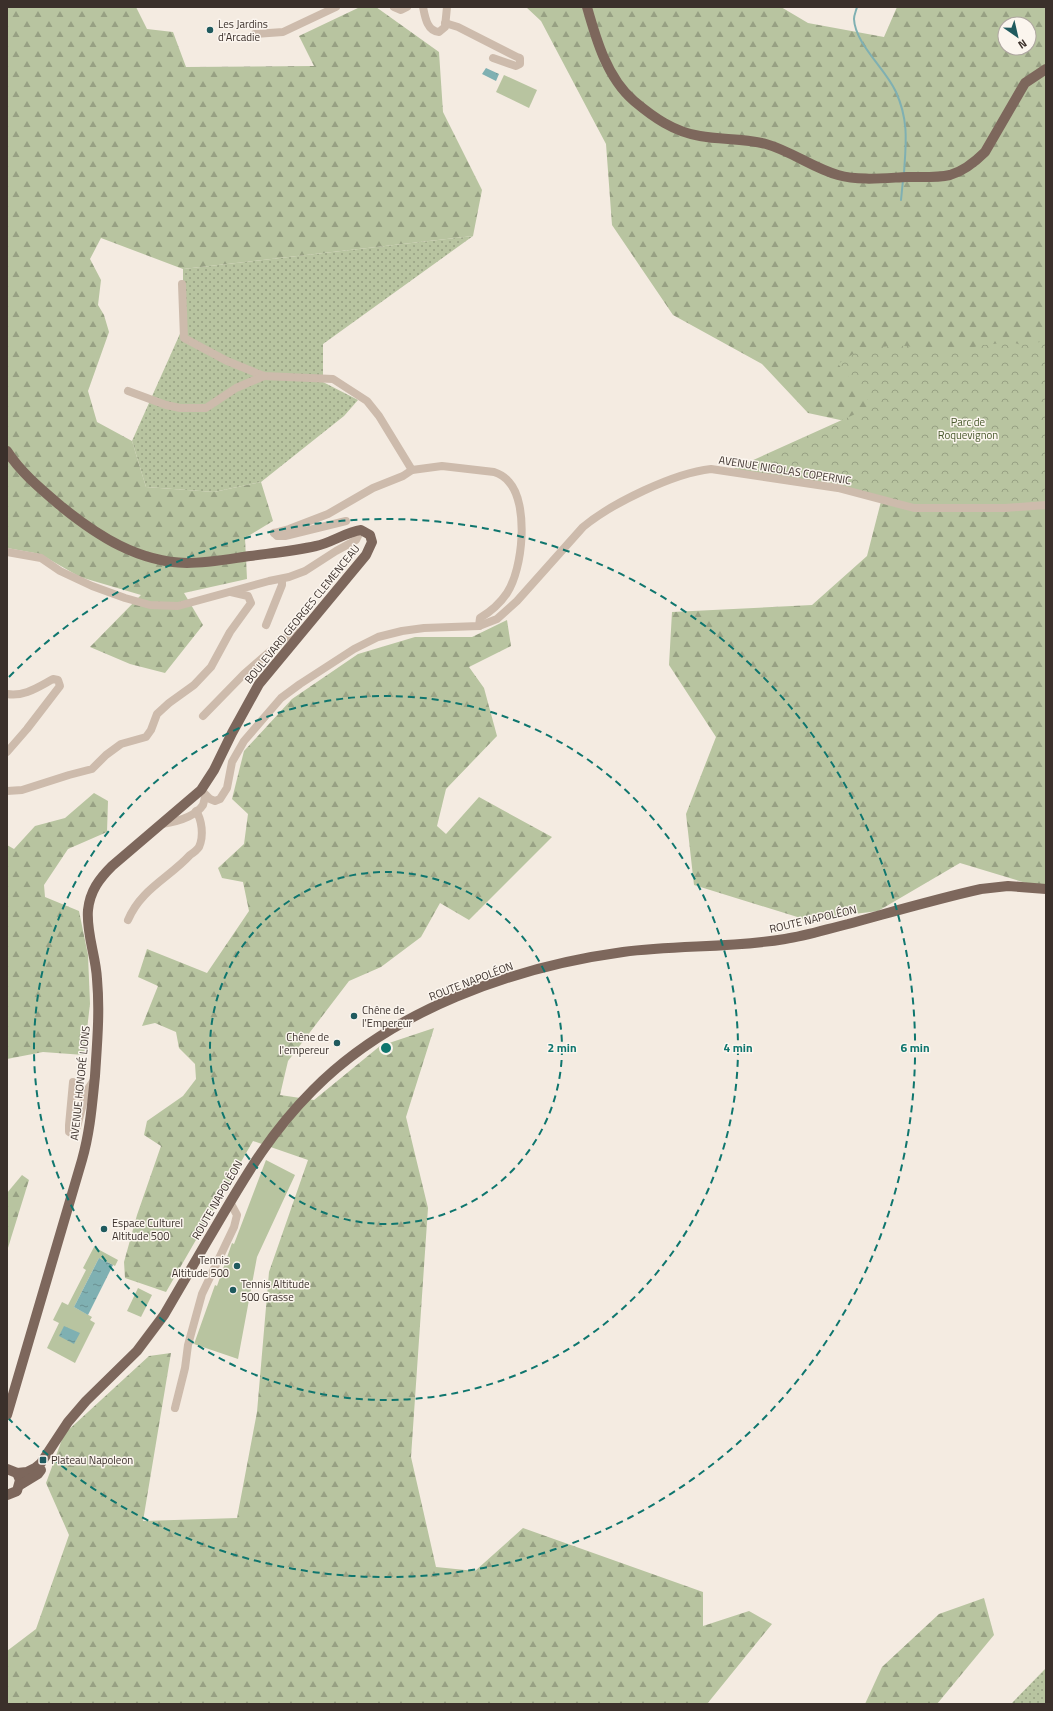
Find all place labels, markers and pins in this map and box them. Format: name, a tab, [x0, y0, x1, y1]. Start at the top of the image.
place label: Les Jardins d'Arcadie	[218, 16, 268, 45]
marker: Les Jardins d'Arcadie	[205, 25, 215, 35]
place label: Chêne de l'Empereur	[362, 1002, 413, 1031]
marker: Chêne de l'Empereur	[349, 1011, 359, 1021]
place label: Chêne de l'empereur	[279, 1029, 329, 1058]
marker: Chêne de l'empereur	[332, 1038, 342, 1048]
centre of rings	[379, 1041, 393, 1055]
place label: Espace Culturel Altitude 500	[112, 1215, 183, 1244]
marker: Espace Culturel Altitude 500	[99, 1224, 109, 1234]
place label: Tennis Altitude 500	[172, 1252, 229, 1281]
marker: Tennis Altitude 500	[232, 1261, 242, 1271]
place label: Tennis Altitude 500 Grasse	[241, 1276, 310, 1305]
marker: Tennis Altitude 500 Grasse	[228, 1285, 238, 1295]
place label: Plateau Napoleon	[51, 1452, 133, 1468]
marker: Plateau Napoleon	[38, 1455, 48, 1465]

